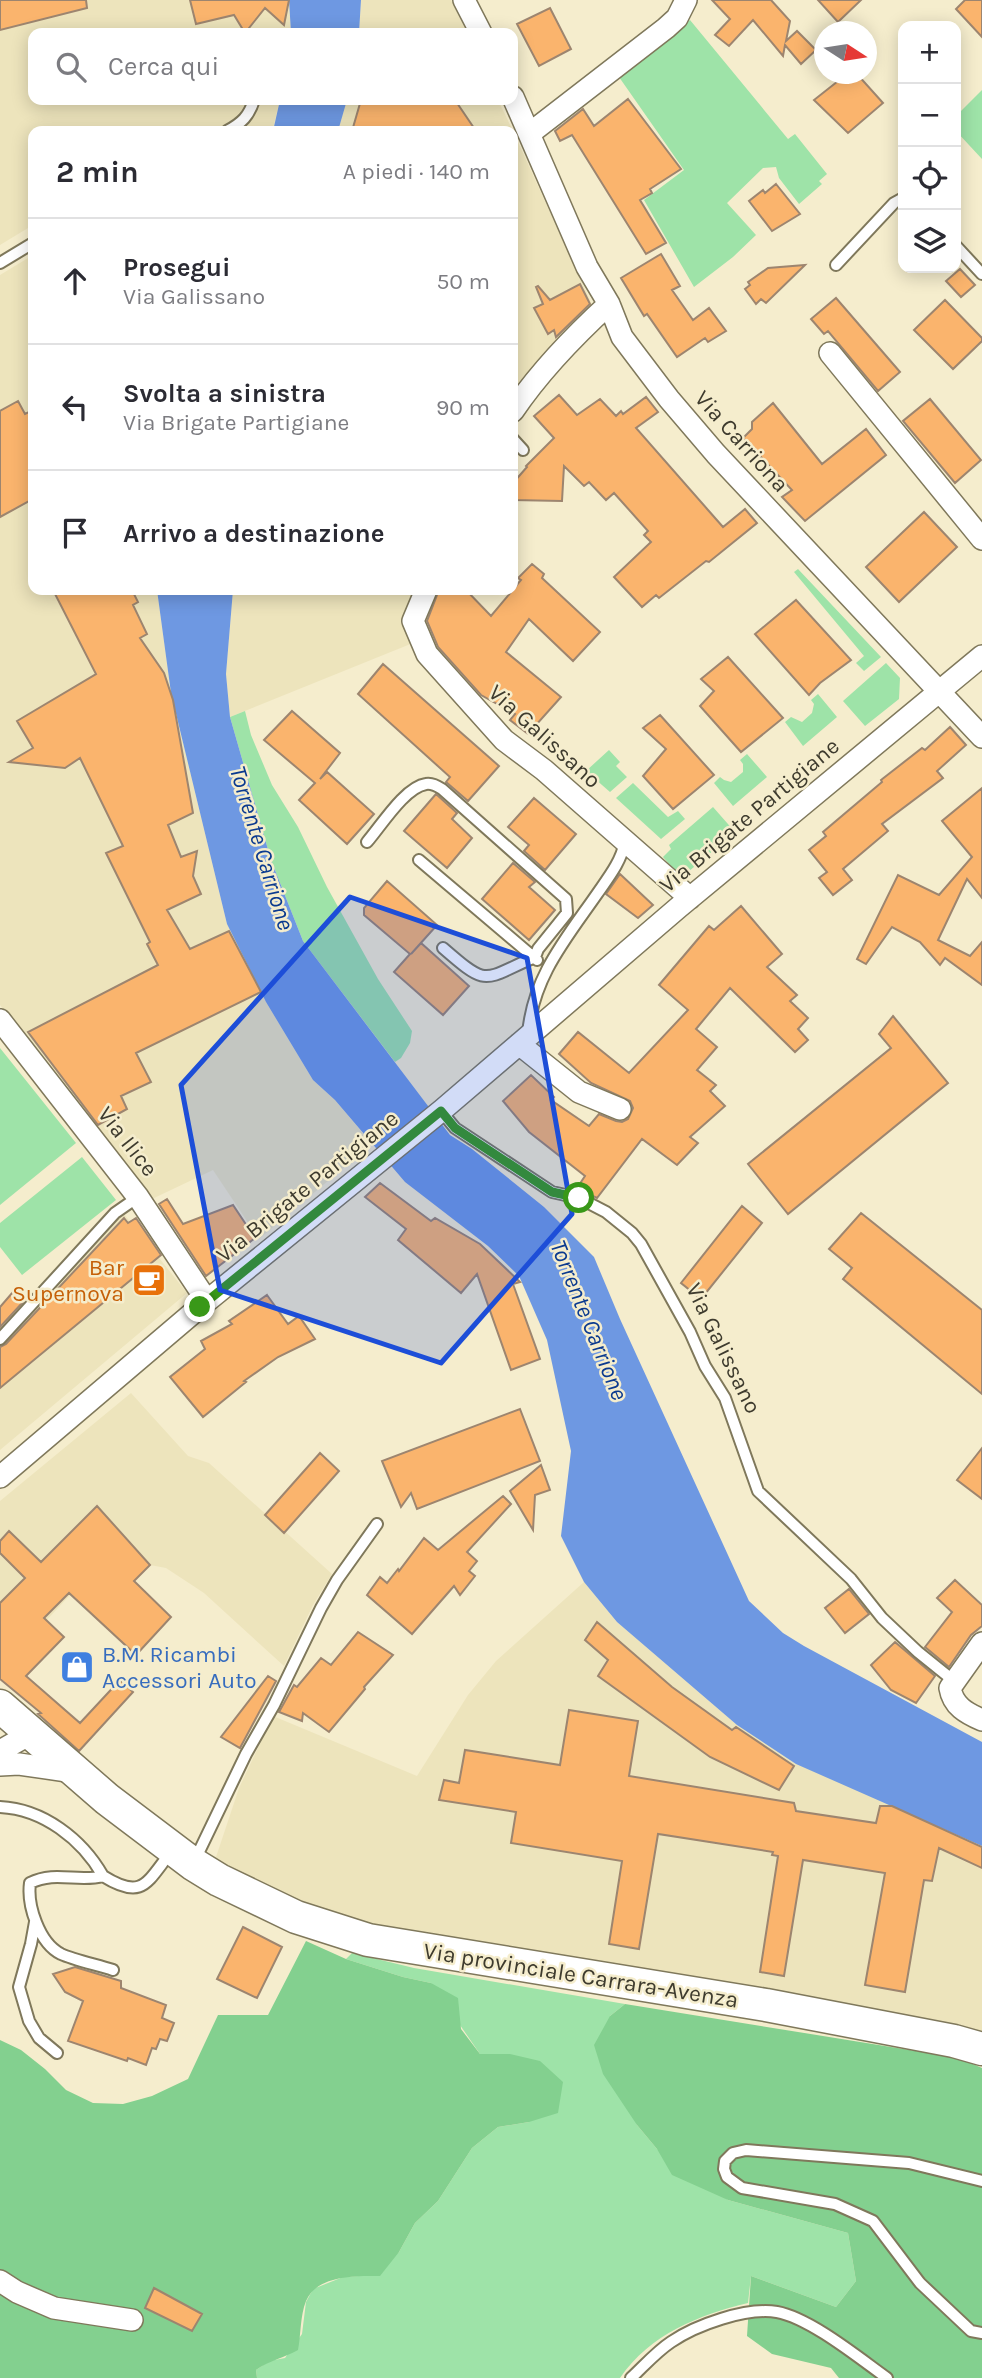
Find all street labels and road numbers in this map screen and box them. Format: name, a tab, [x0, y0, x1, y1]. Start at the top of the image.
street label: Via Carriona	[689, 385, 794, 498]
street label: Via Galissano	[483, 679, 606, 794]
street label: Via Brigate Partigiane	[654, 732, 845, 898]
street label: Via Ilice	[92, 1101, 163, 1182]
street label: Via Brigate Partigiane	[211, 1105, 404, 1268]
street label: Via Galissano	[680, 1279, 767, 1418]
street label: Via provinciale Carrara-Avenza	[422, 1937, 740, 2014]

